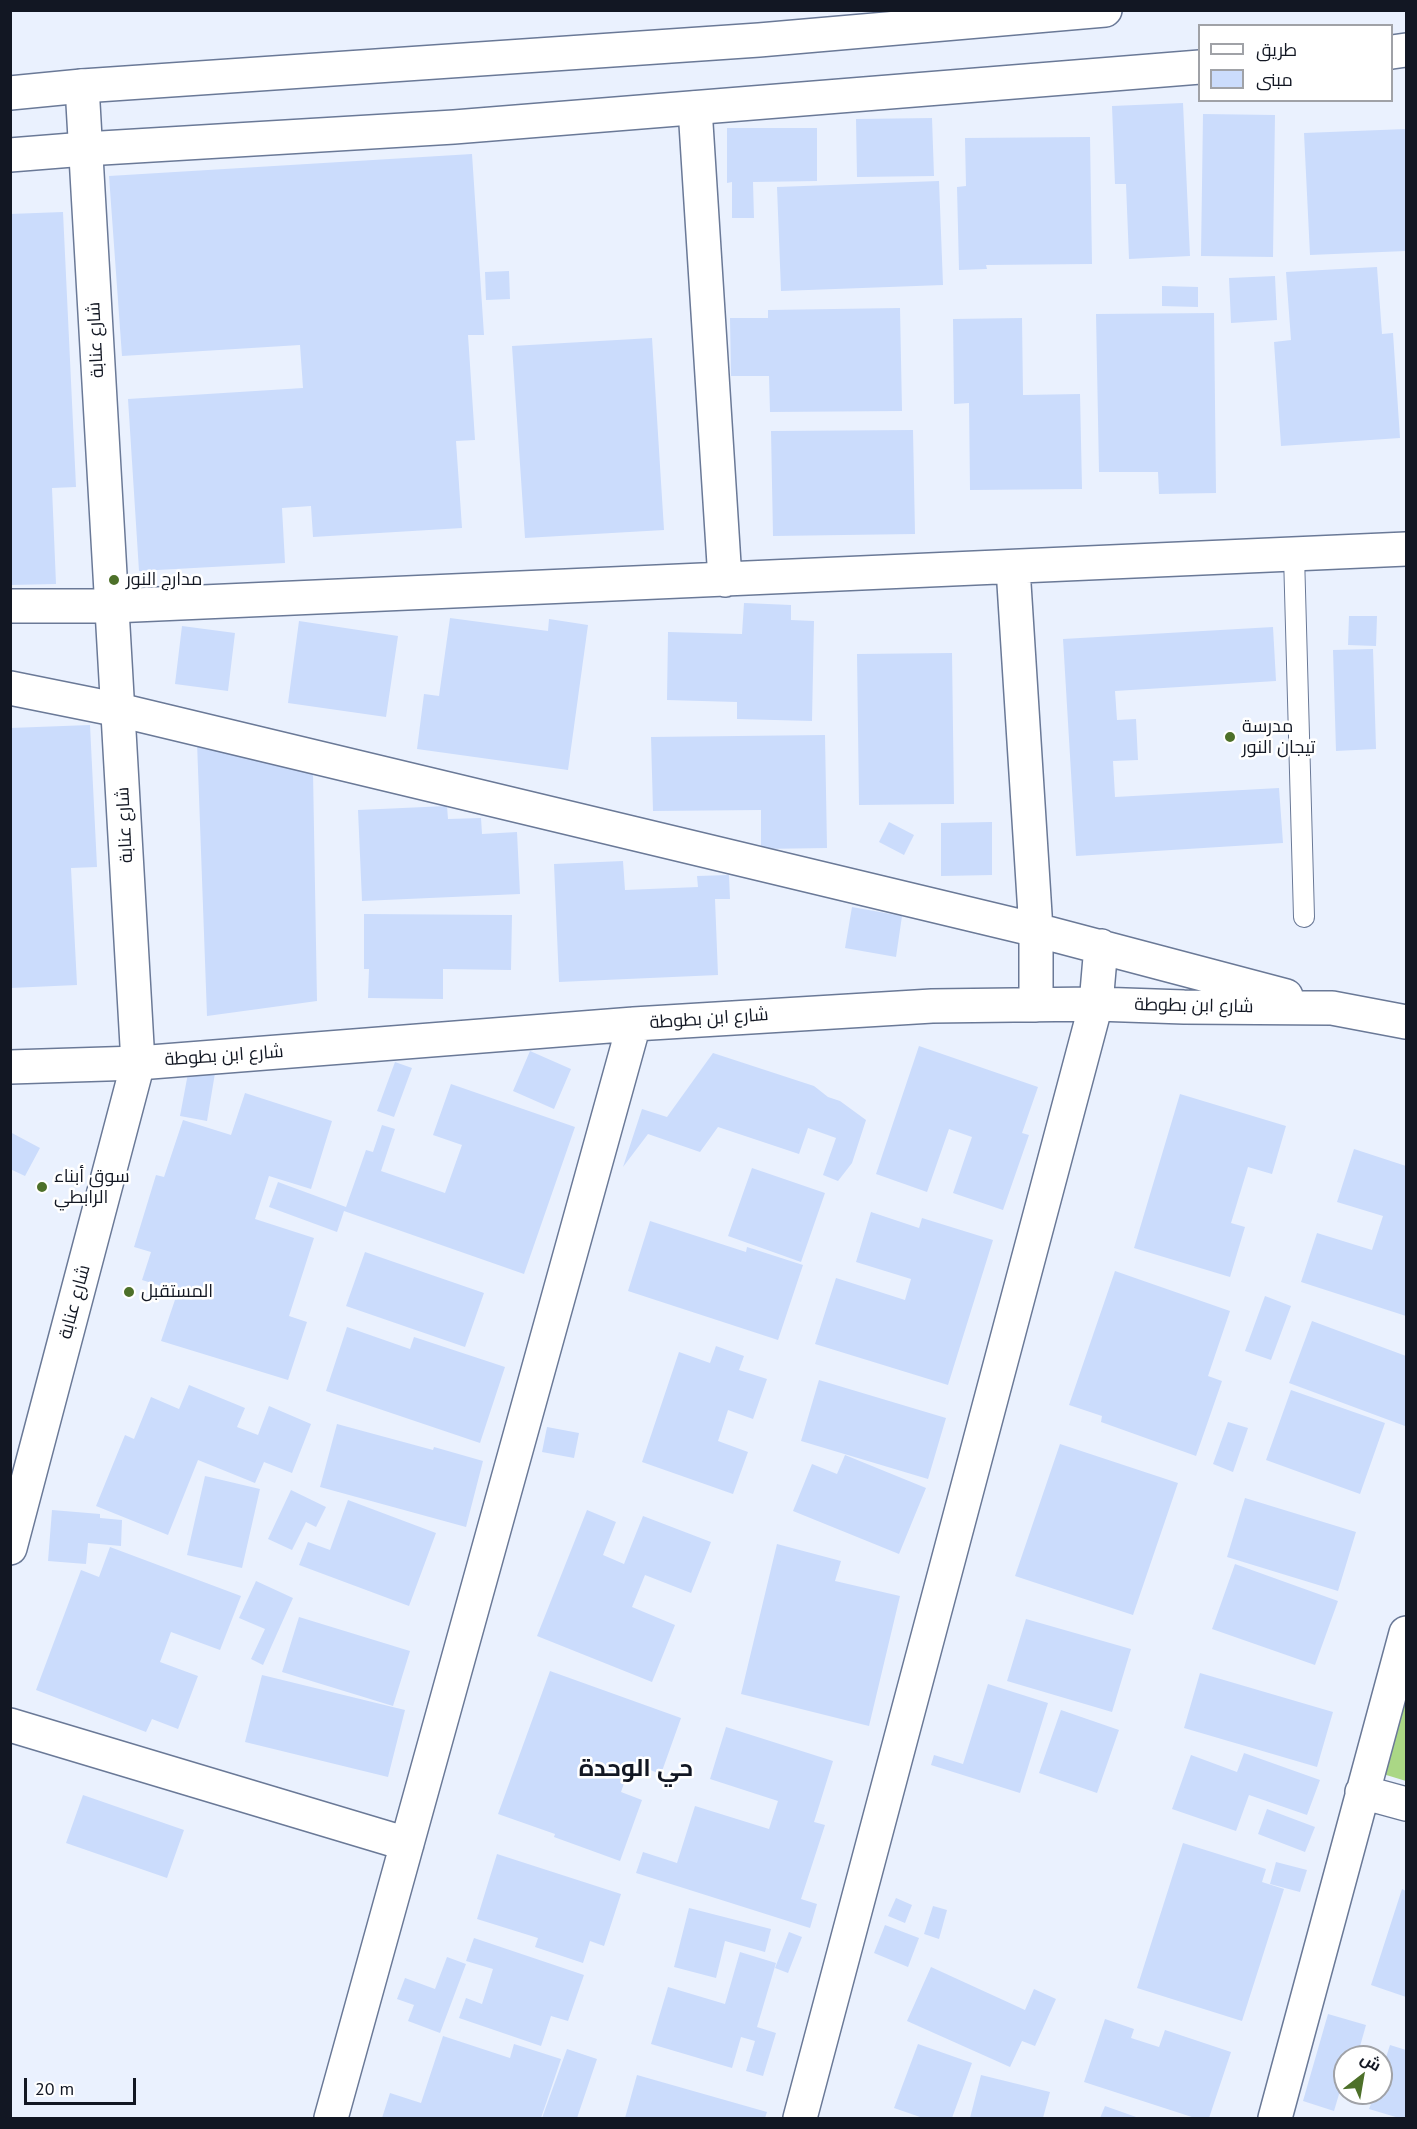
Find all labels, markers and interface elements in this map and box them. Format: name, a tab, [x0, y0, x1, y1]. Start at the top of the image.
legend	[1198, 24, 1393, 102]
text: طريق	[1256, 38, 1297, 61]
text: مبنى	[1256, 68, 1293, 91]
street label: شارع عنابة	[83, 301, 109, 379]
place label: مدارج النور	[126, 569, 202, 591]
marker: مدارج النور	[107, 573, 121, 587]
place label: مدرسة تيجان النور	[1242, 716, 1315, 758]
marker: مدرسة تيجان النور	[1223, 730, 1237, 744]
street label: شارع عنابة	[112, 786, 138, 864]
street label: شارع ابن بطوطة	[1134, 994, 1254, 1018]
street label: شارع ابن بطوطة	[649, 1004, 769, 1034]
street label: شارع ابن بطوطة	[164, 1041, 284, 1071]
place label: سوق أبناء الرابطي	[54, 1166, 130, 1208]
marker: سوق أبناء الرابطي	[35, 1180, 49, 1194]
street label: شارع عنابة	[55, 1262, 95, 1342]
place label: المستقبل	[141, 1281, 213, 1303]
marker: المستقبل	[122, 1285, 136, 1299]
district label: حي الوحدة	[579, 1755, 693, 1783]
north arrow	[1333, 2045, 1393, 2105]
text: ش	[1357, 2047, 1385, 2075]
scale bar	[27, 2066, 140, 2104]
text: 20 m	[35, 2077, 74, 2100]

